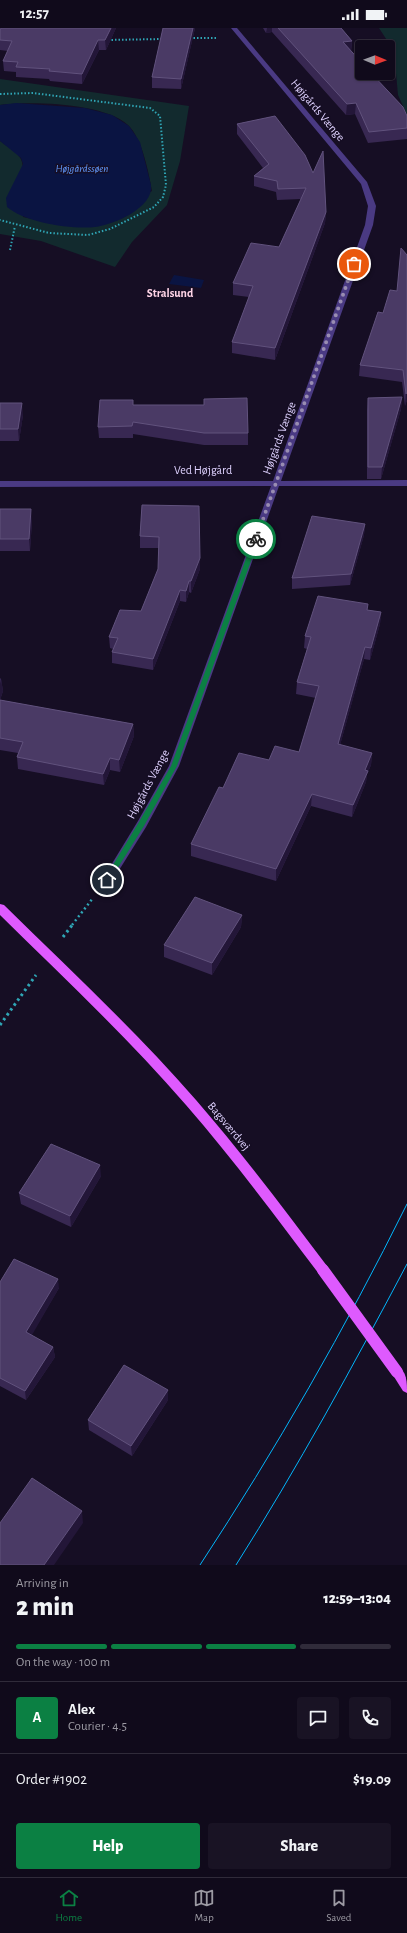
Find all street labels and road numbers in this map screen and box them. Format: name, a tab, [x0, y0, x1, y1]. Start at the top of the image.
street label: Højgårds Vænge	[288, 77, 347, 144]
street label: Højgårds Vænge	[260, 400, 299, 476]
street label: Ved Højgård	[174, 464, 232, 477]
street label: Højgårds Vænge	[125, 747, 172, 821]
street label: Bagsværdvej	[205, 1100, 253, 1153]

